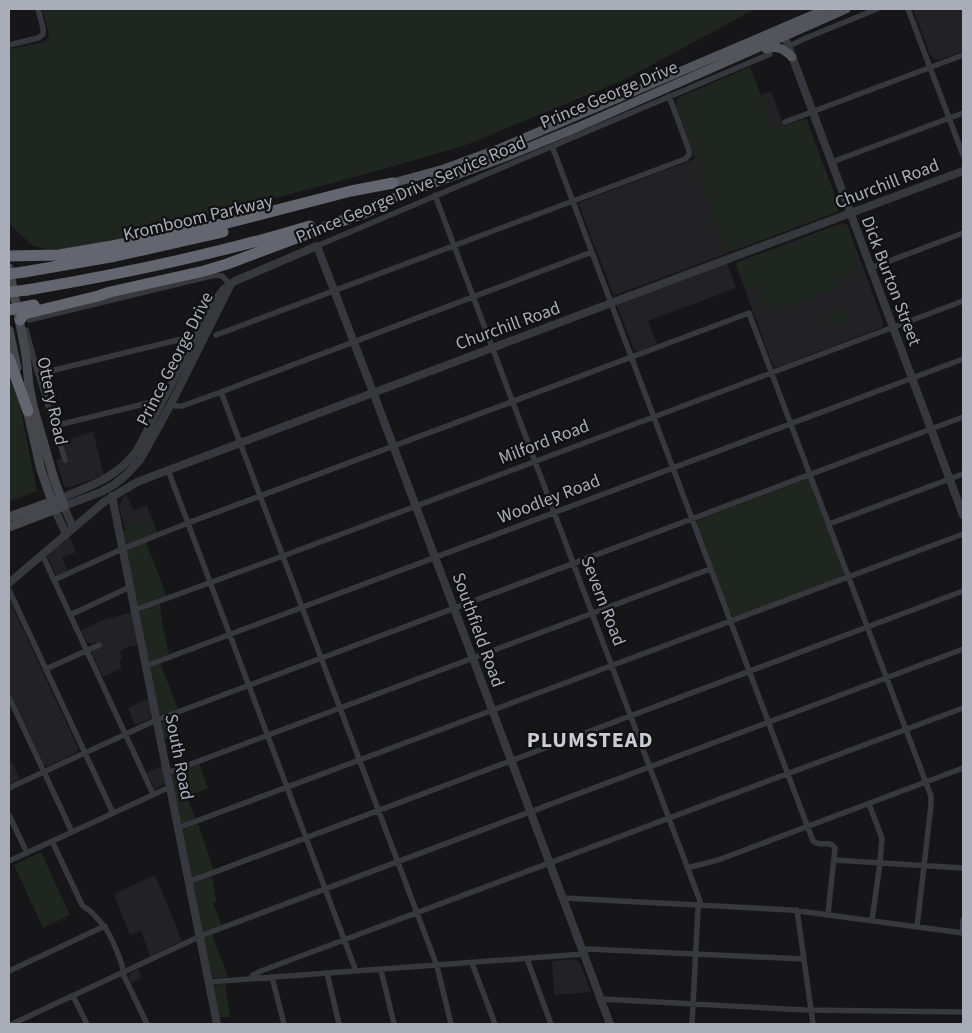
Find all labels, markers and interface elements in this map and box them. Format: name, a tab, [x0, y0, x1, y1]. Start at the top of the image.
street label: Prince George Drive	[536, 55, 682, 135]
street label: Prince George Drive Service Road	[292, 130, 530, 250]
street label: Churchill Road	[831, 153, 943, 215]
street label: Kromboom Parkway	[121, 188, 276, 247]
street label: Dick Burton Street	[855, 213, 927, 349]
street label: Prince George Drive	[130, 288, 220, 430]
street label: Churchill Road	[452, 295, 564, 357]
street label: Ottery Road	[30, 354, 74, 448]
street label: Milford Road	[495, 413, 593, 471]
street label: Woodley Road	[494, 468, 604, 530]
street label: Severn Road	[574, 553, 632, 649]
street label: Southfield Road	[446, 569, 510, 691]
street label: South Road	[158, 712, 200, 802]
district label: PLUMSTEAD	[527, 724, 653, 756]

